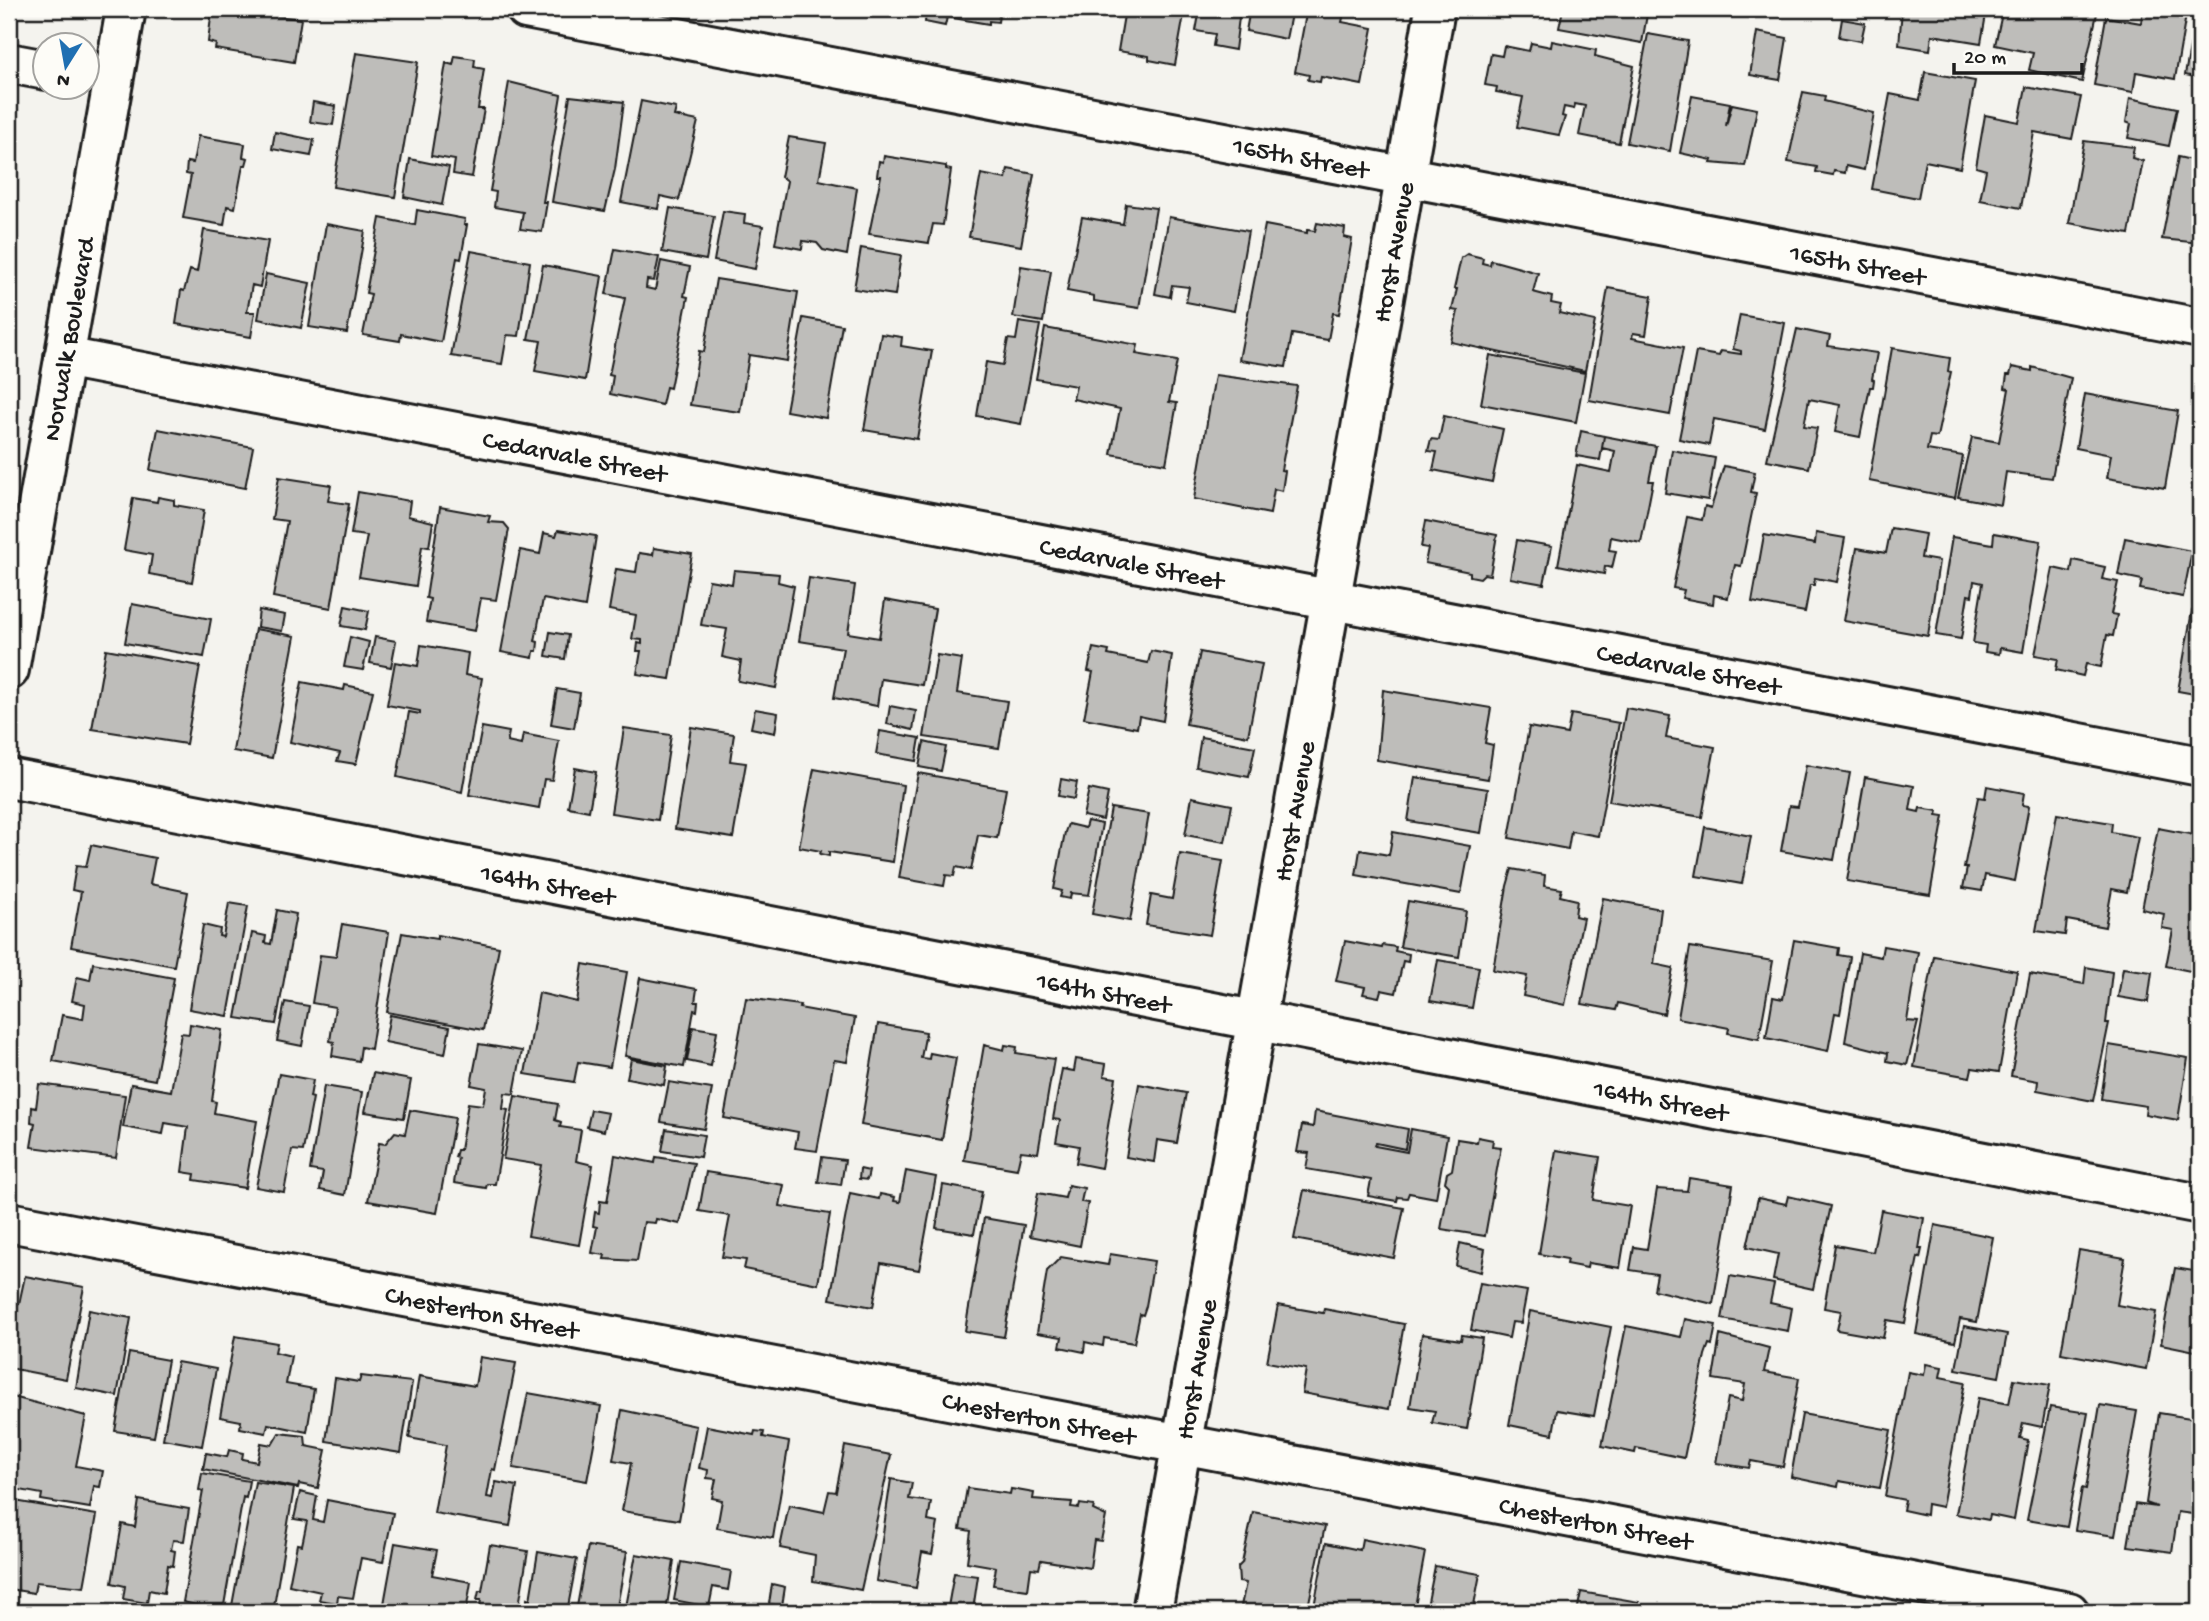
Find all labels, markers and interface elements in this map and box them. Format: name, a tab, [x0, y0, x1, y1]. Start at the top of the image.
north arrow	[32, 32, 102, 102]
scale bar	[1954, 32, 2081, 76]
text: 20 m	[1964, 47, 2006, 72]
text: N	[55, 67, 72, 92]
street label: 165th Street	[1229, 132, 1373, 189]
street label: Horst Avenue	[1369, 180, 1424, 325]
street label: Norwalk Boulevard	[38, 234, 105, 444]
street label: 165th Street	[1786, 239, 1930, 296]
street label: Cedarvale Street	[479, 426, 671, 493]
street label: Cedarvale Street	[1036, 533, 1228, 600]
street label: Cedarvale Street	[1593, 639, 1785, 706]
street label: Horst Avenue	[1270, 739, 1325, 884]
street label: 164th Street	[476, 859, 619, 916]
street label: 164th Street	[1032, 967, 1175, 1024]
street label: 164th Street	[1589, 1075, 1732, 1132]
street label: Chesterton Street	[382, 1281, 583, 1350]
street label: Horst Avenue	[1172, 1297, 1227, 1442]
street label: Chesterton Street	[939, 1387, 1140, 1456]
street label: Chesterton Street	[1496, 1492, 1697, 1561]

